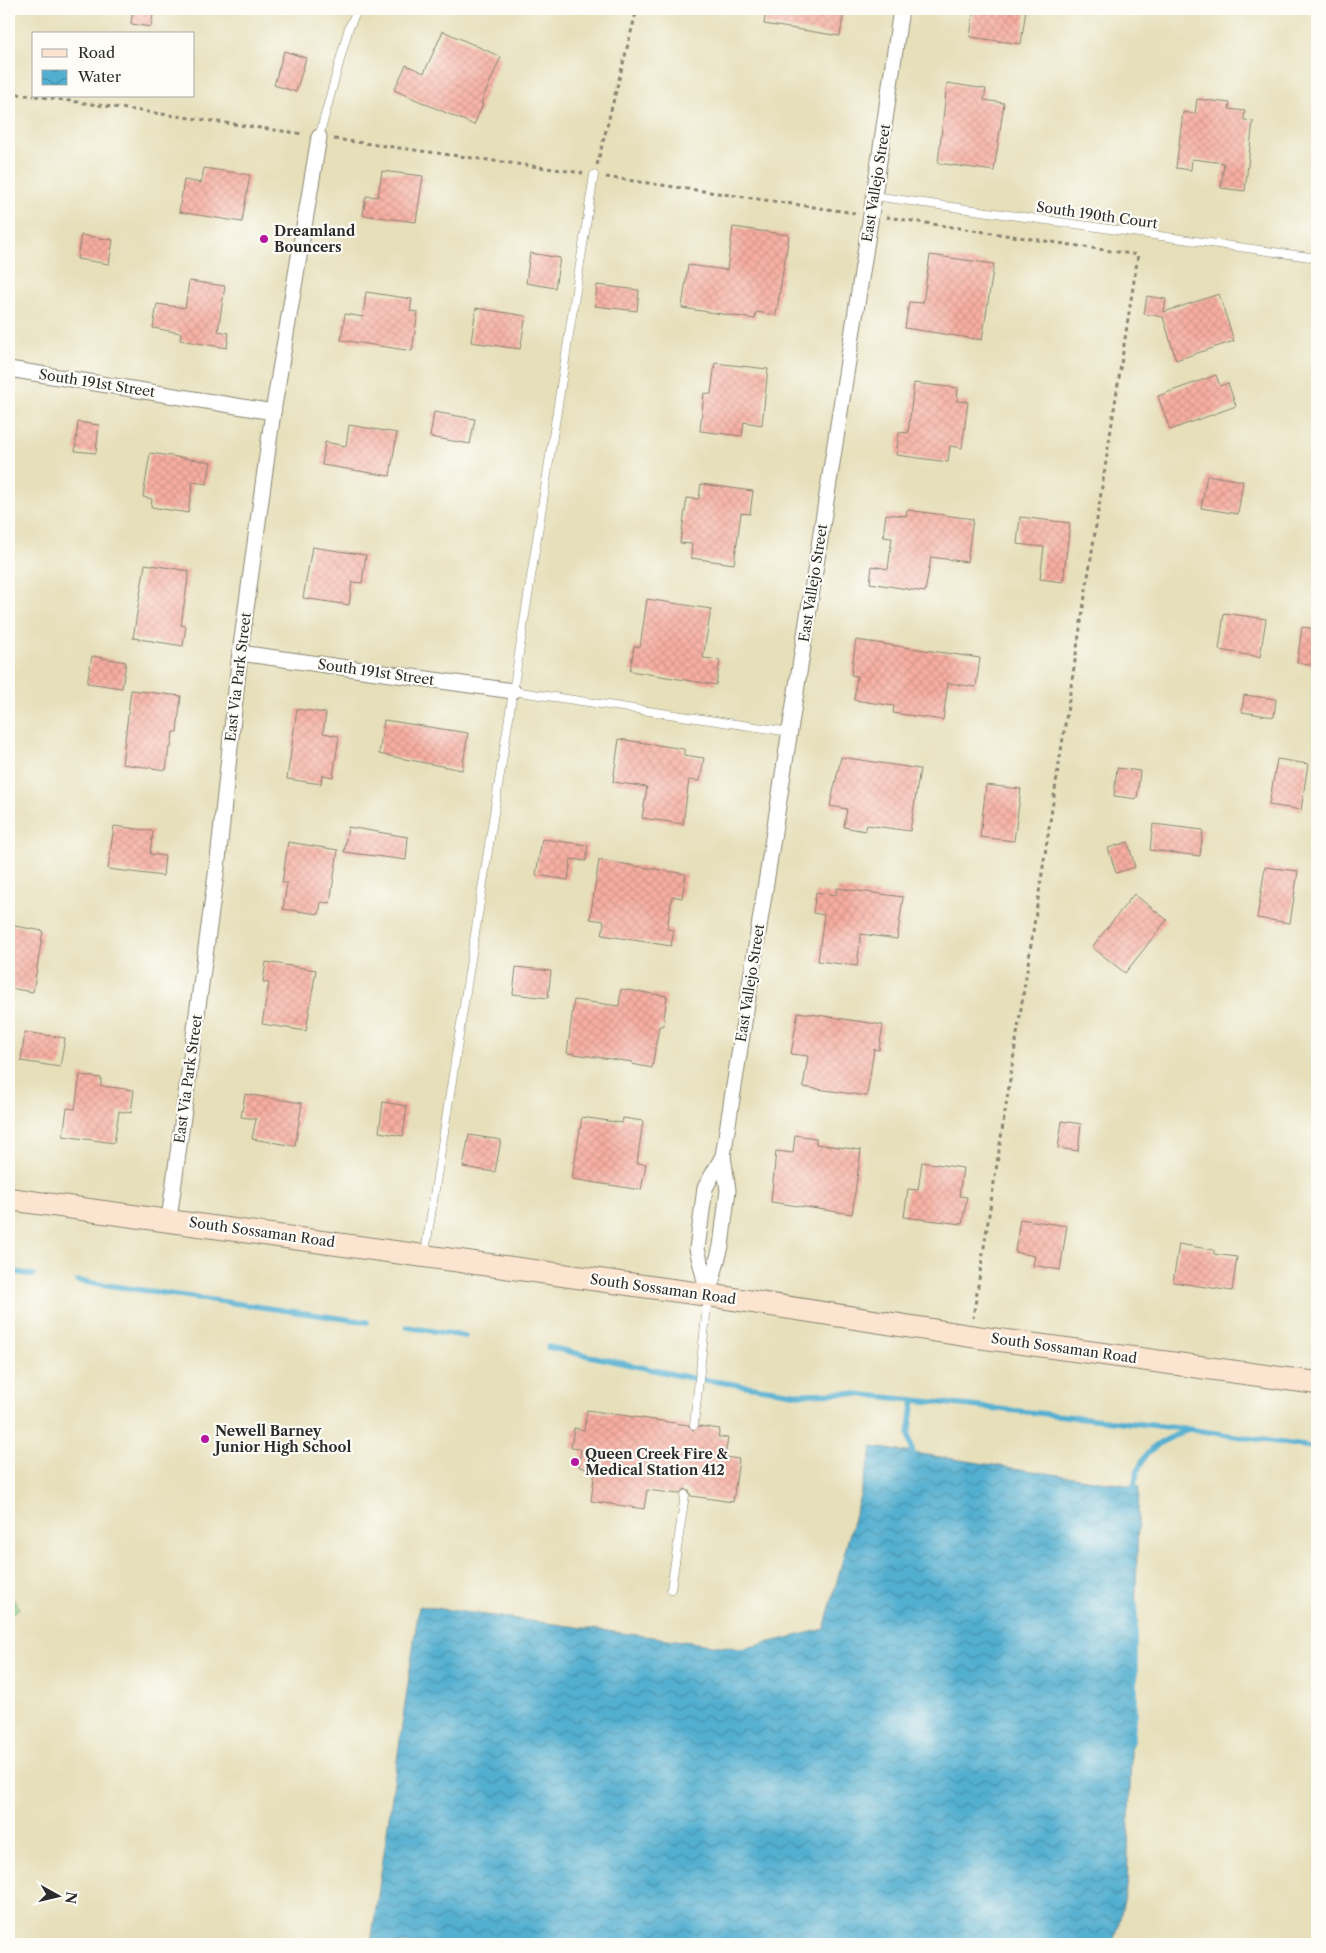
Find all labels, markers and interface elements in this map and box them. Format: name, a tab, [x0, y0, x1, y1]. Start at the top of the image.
legend	[32, 32, 195, 98]
text: Road	[78, 43, 115, 62]
text: Water	[77, 67, 122, 86]
street label: East Vallejo Street	[858, 123, 894, 243]
street label: South 190th Court	[1035, 198, 1159, 232]
place label: Dreamland Bouncers	[274, 222, 356, 256]
marker: Dreamland Bouncers	[258, 233, 270, 245]
street label: South 191st Street	[38, 365, 156, 401]
street label: East Vallejo Street	[795, 523, 831, 643]
street label: East Via Park Street	[221, 611, 255, 743]
street label: South 191st Street	[317, 655, 435, 689]
street label: East Vallejo Street	[732, 923, 768, 1043]
street label: East Via Park Street	[170, 1013, 206, 1145]
street label: South Sossaman Road	[188, 1213, 337, 1251]
street label: South Sossaman Road	[589, 1270, 738, 1308]
street label: South Sossaman Road	[990, 1329, 1139, 1367]
place label: Newell Barney Junior High School	[212, 1422, 351, 1456]
marker: Newell Barney Junior High School	[199, 1433, 211, 1445]
place label: Queen Creek Fire & Medical Station 412	[585, 1445, 728, 1479]
marker: Queen Creek Fire & Medical Station 412	[569, 1456, 581, 1468]
north arrow	[32, 1870, 82, 1920]
text: N	[61, 1891, 81, 1905]

